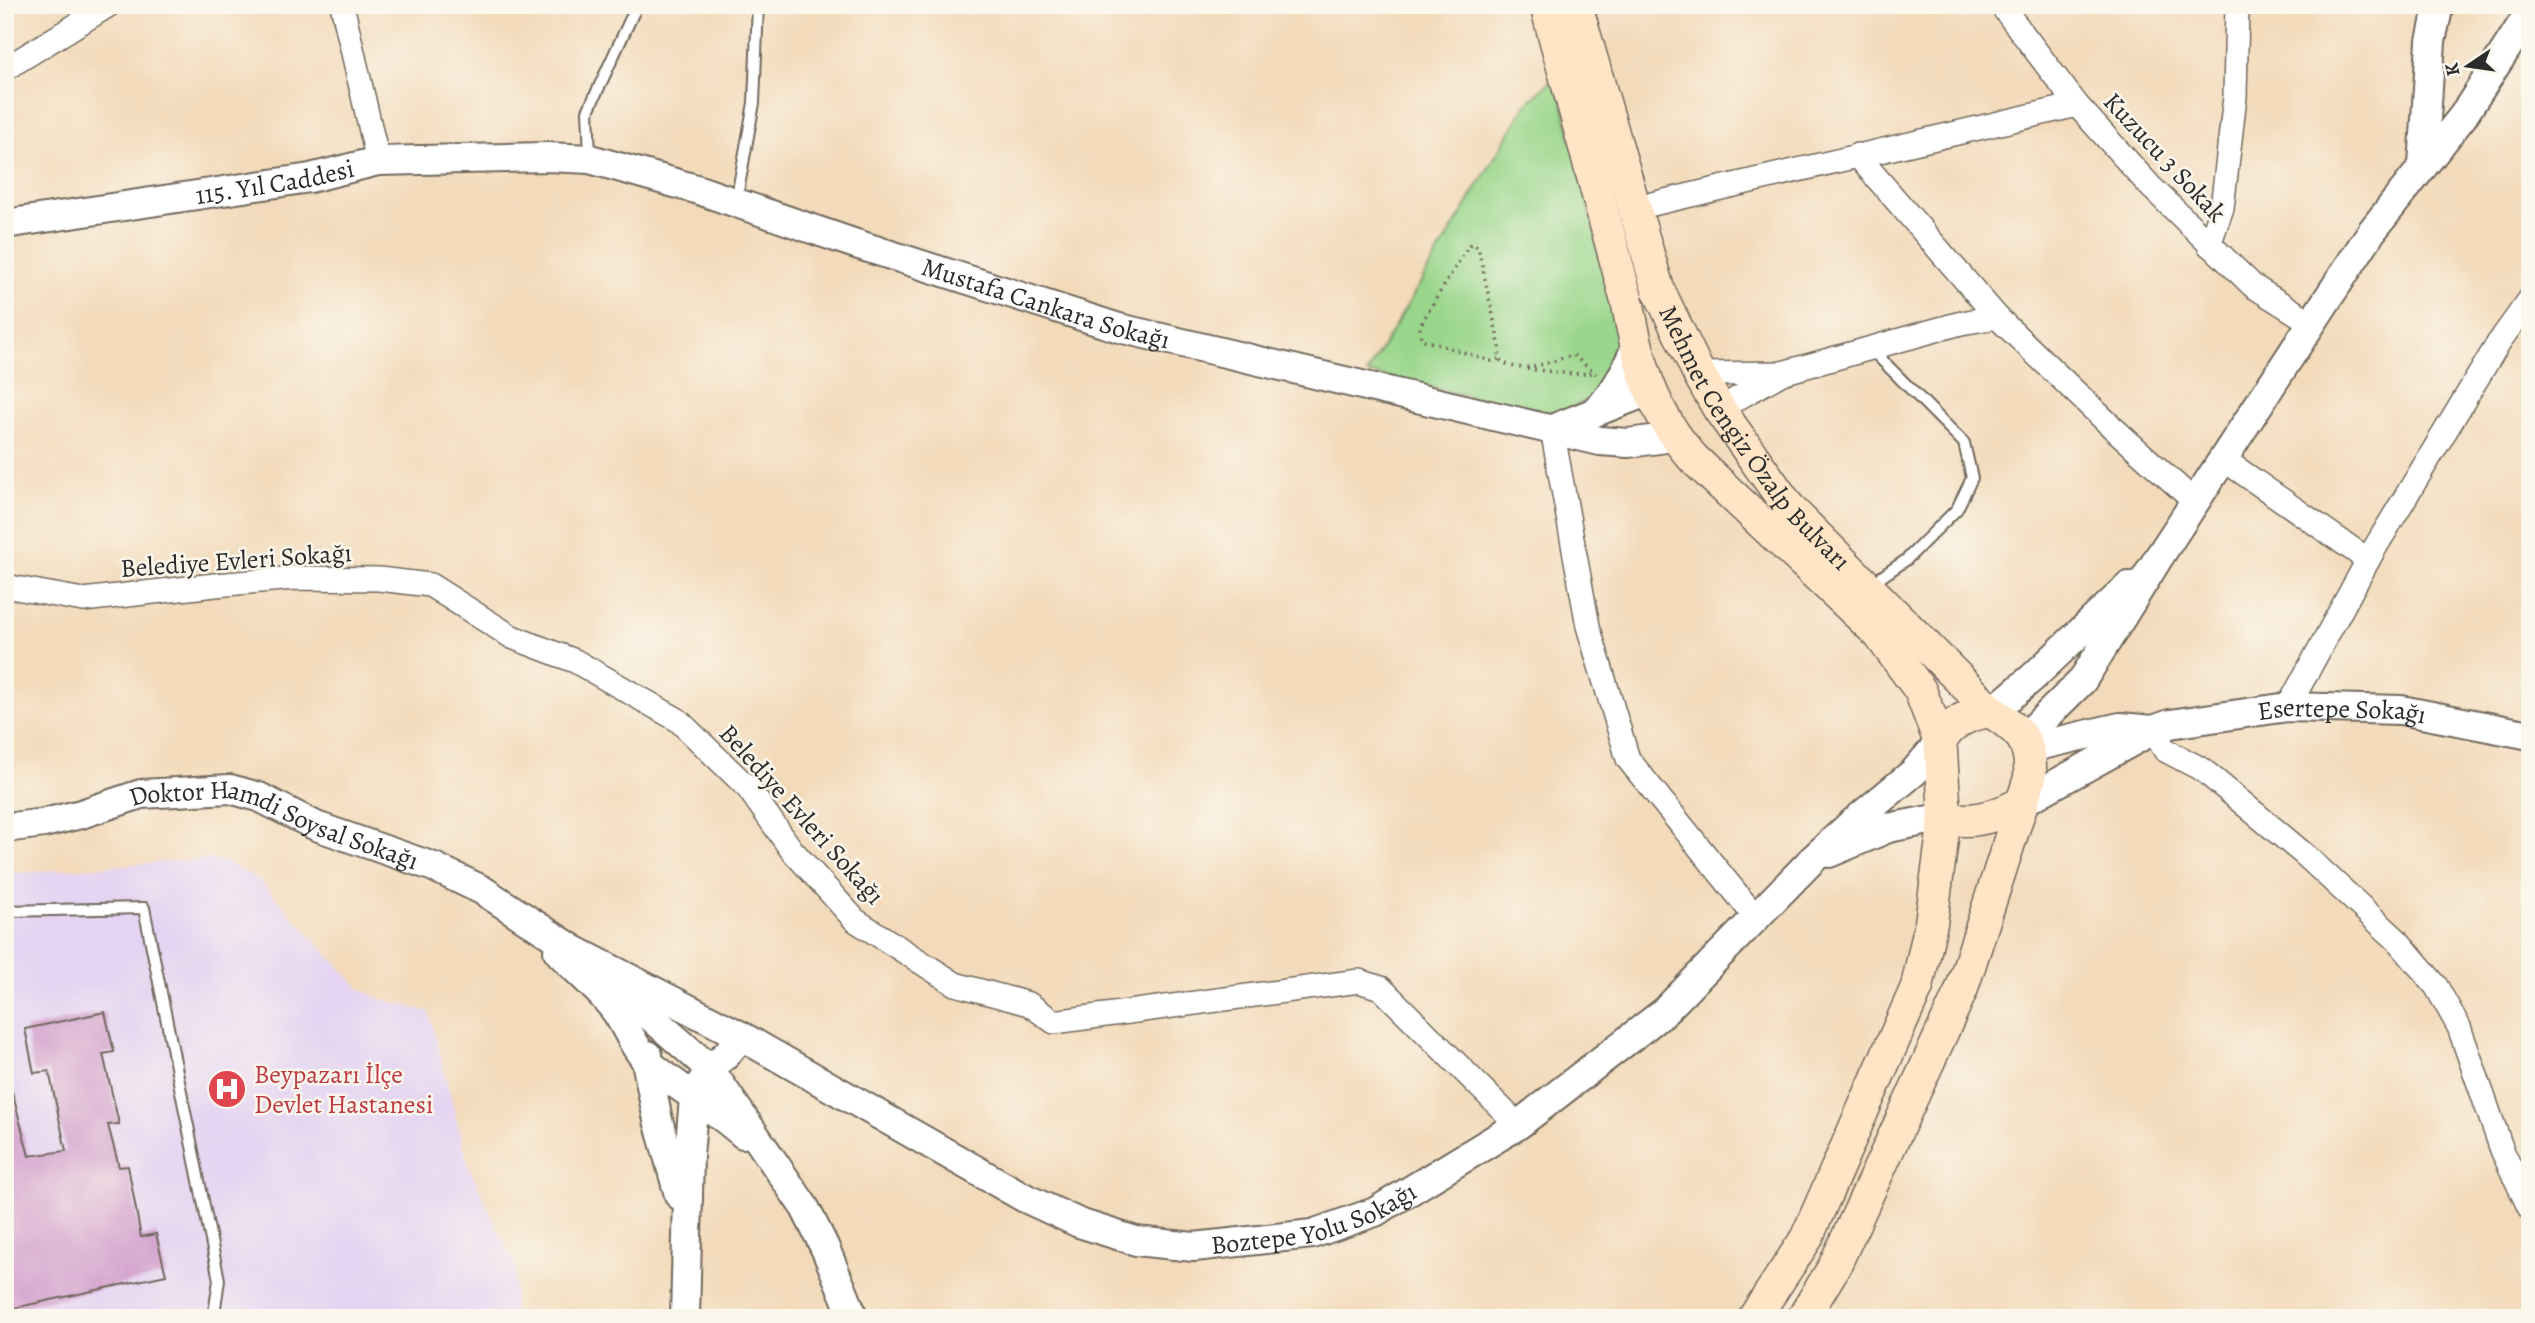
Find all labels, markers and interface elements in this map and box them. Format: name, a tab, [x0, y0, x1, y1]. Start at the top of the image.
north arrow	[2434, 32, 2504, 102]
text: K	[2438, 60, 2466, 79]
street label: Kuzucu 3 Sokak	[2095, 85, 2234, 230]
street label: 115. Yıl Caddesi	[193, 151, 358, 213]
street label: Mustafa Cankara Sokağı	[917, 249, 1173, 357]
street label: Mehmet Cengiz Özalp Bulvarı	[1650, 299, 1858, 578]
street label: Belediye Evleri Sokağı	[119, 535, 353, 586]
street label: Esertepe Sokağı	[2255, 690, 2429, 733]
street label: Belediye Evleri Sokağı	[711, 716, 892, 912]
street label: Doktor Hamdi Soysal Sokağı	[124, 772, 423, 878]
place label: Beypazarı İlçe Devlet Hastanesi	[254, 1057, 433, 1122]
hospital icon: Beypazarı İlçe Devlet Hastanesi	[206, 1068, 248, 1110]
street label: Boztepe Yolu Sokağı	[1209, 1174, 1423, 1263]

